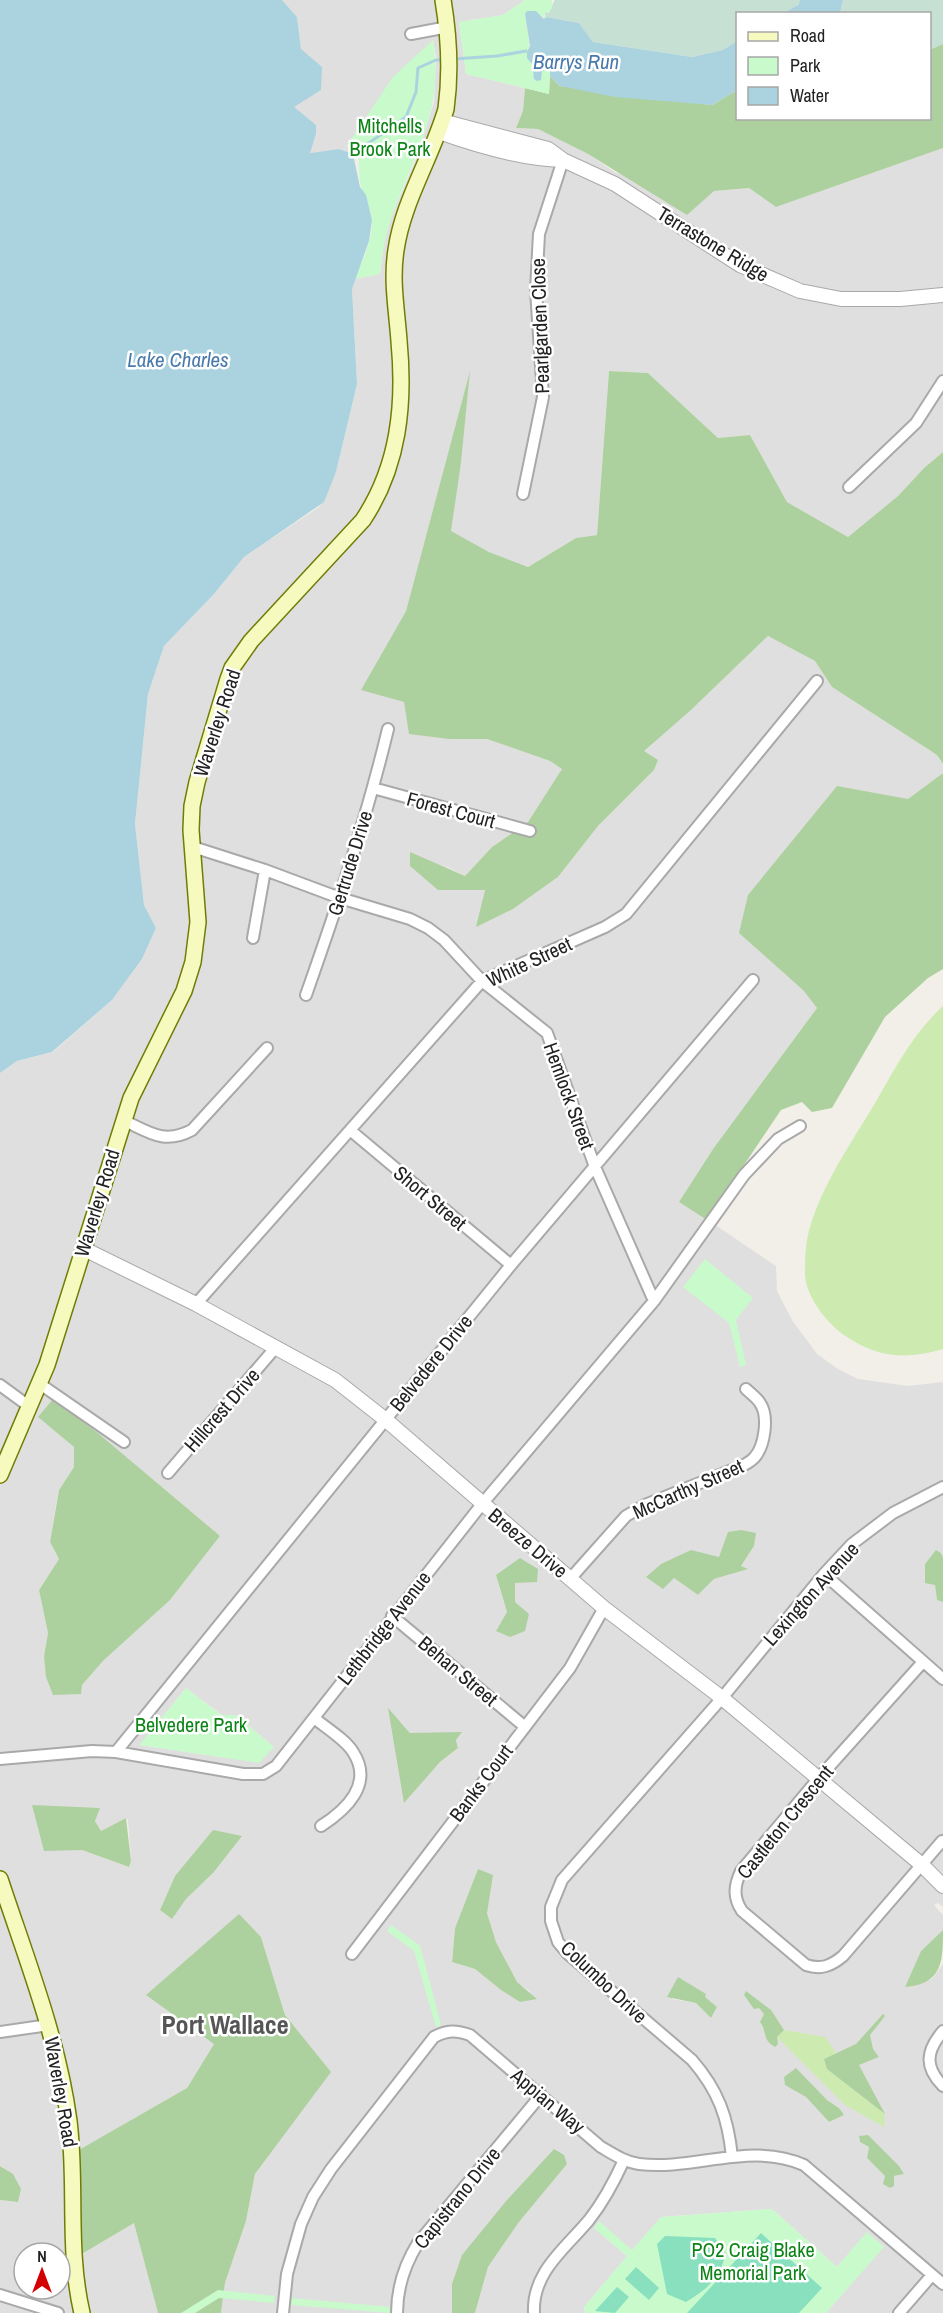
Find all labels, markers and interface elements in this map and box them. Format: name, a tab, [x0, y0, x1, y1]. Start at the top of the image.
legend	[736, 12, 931, 120]
text: Road	[790, 23, 825, 48]
water label: Barrys Run	[533, 47, 619, 76]
text: Park	[790, 53, 821, 78]
text: Water	[790, 83, 829, 108]
park label: Mitchells Brook Park	[349, 112, 431, 162]
street label: Terrastone Ridge	[652, 200, 774, 288]
street label: Pearlgarden Close	[524, 258, 555, 394]
water label: Lake Charles	[127, 345, 229, 374]
street label: Waverley Road	[186, 666, 247, 780]
street label: Forest Court	[404, 785, 499, 834]
street label: Gertrude Drive	[321, 807, 378, 919]
street label: White Street	[482, 930, 576, 993]
street label: Hemlock Street	[538, 1039, 601, 1154]
street label: Waverley Road	[67, 1146, 126, 1260]
street label: Short Street	[388, 1159, 473, 1236]
street label: Belvedere Drive	[383, 1308, 478, 1417]
street label: Hillcrest Drive	[178, 1362, 266, 1457]
street label: McCarthy Street	[628, 1452, 748, 1525]
street label: Breeze Drive	[483, 1502, 574, 1584]
street label: Lexington Avenue	[757, 1536, 865, 1651]
street label: Lethbridge Avenue	[331, 1565, 437, 1690]
street label: Behan Street	[413, 1630, 504, 1712]
park label: Belvedere Park	[135, 1711, 248, 1738]
street label: Banks Court	[443, 1738, 519, 1827]
street label: Castleton Crescent	[730, 1759, 839, 1884]
street label: Columbo Drive	[555, 1934, 654, 2029]
district label: Port Wallace	[161, 2007, 289, 2042]
street label: Waverley Road	[39, 2035, 84, 2149]
street label: Appian Way	[505, 2061, 592, 2140]
street label: Capistrano Drive	[407, 2141, 506, 2254]
park label: PO2 Craig Blake Memorial Park	[691, 2236, 815, 2286]
north arrow	[12, 2241, 72, 2301]
text: N	[37, 2245, 47, 2267]

